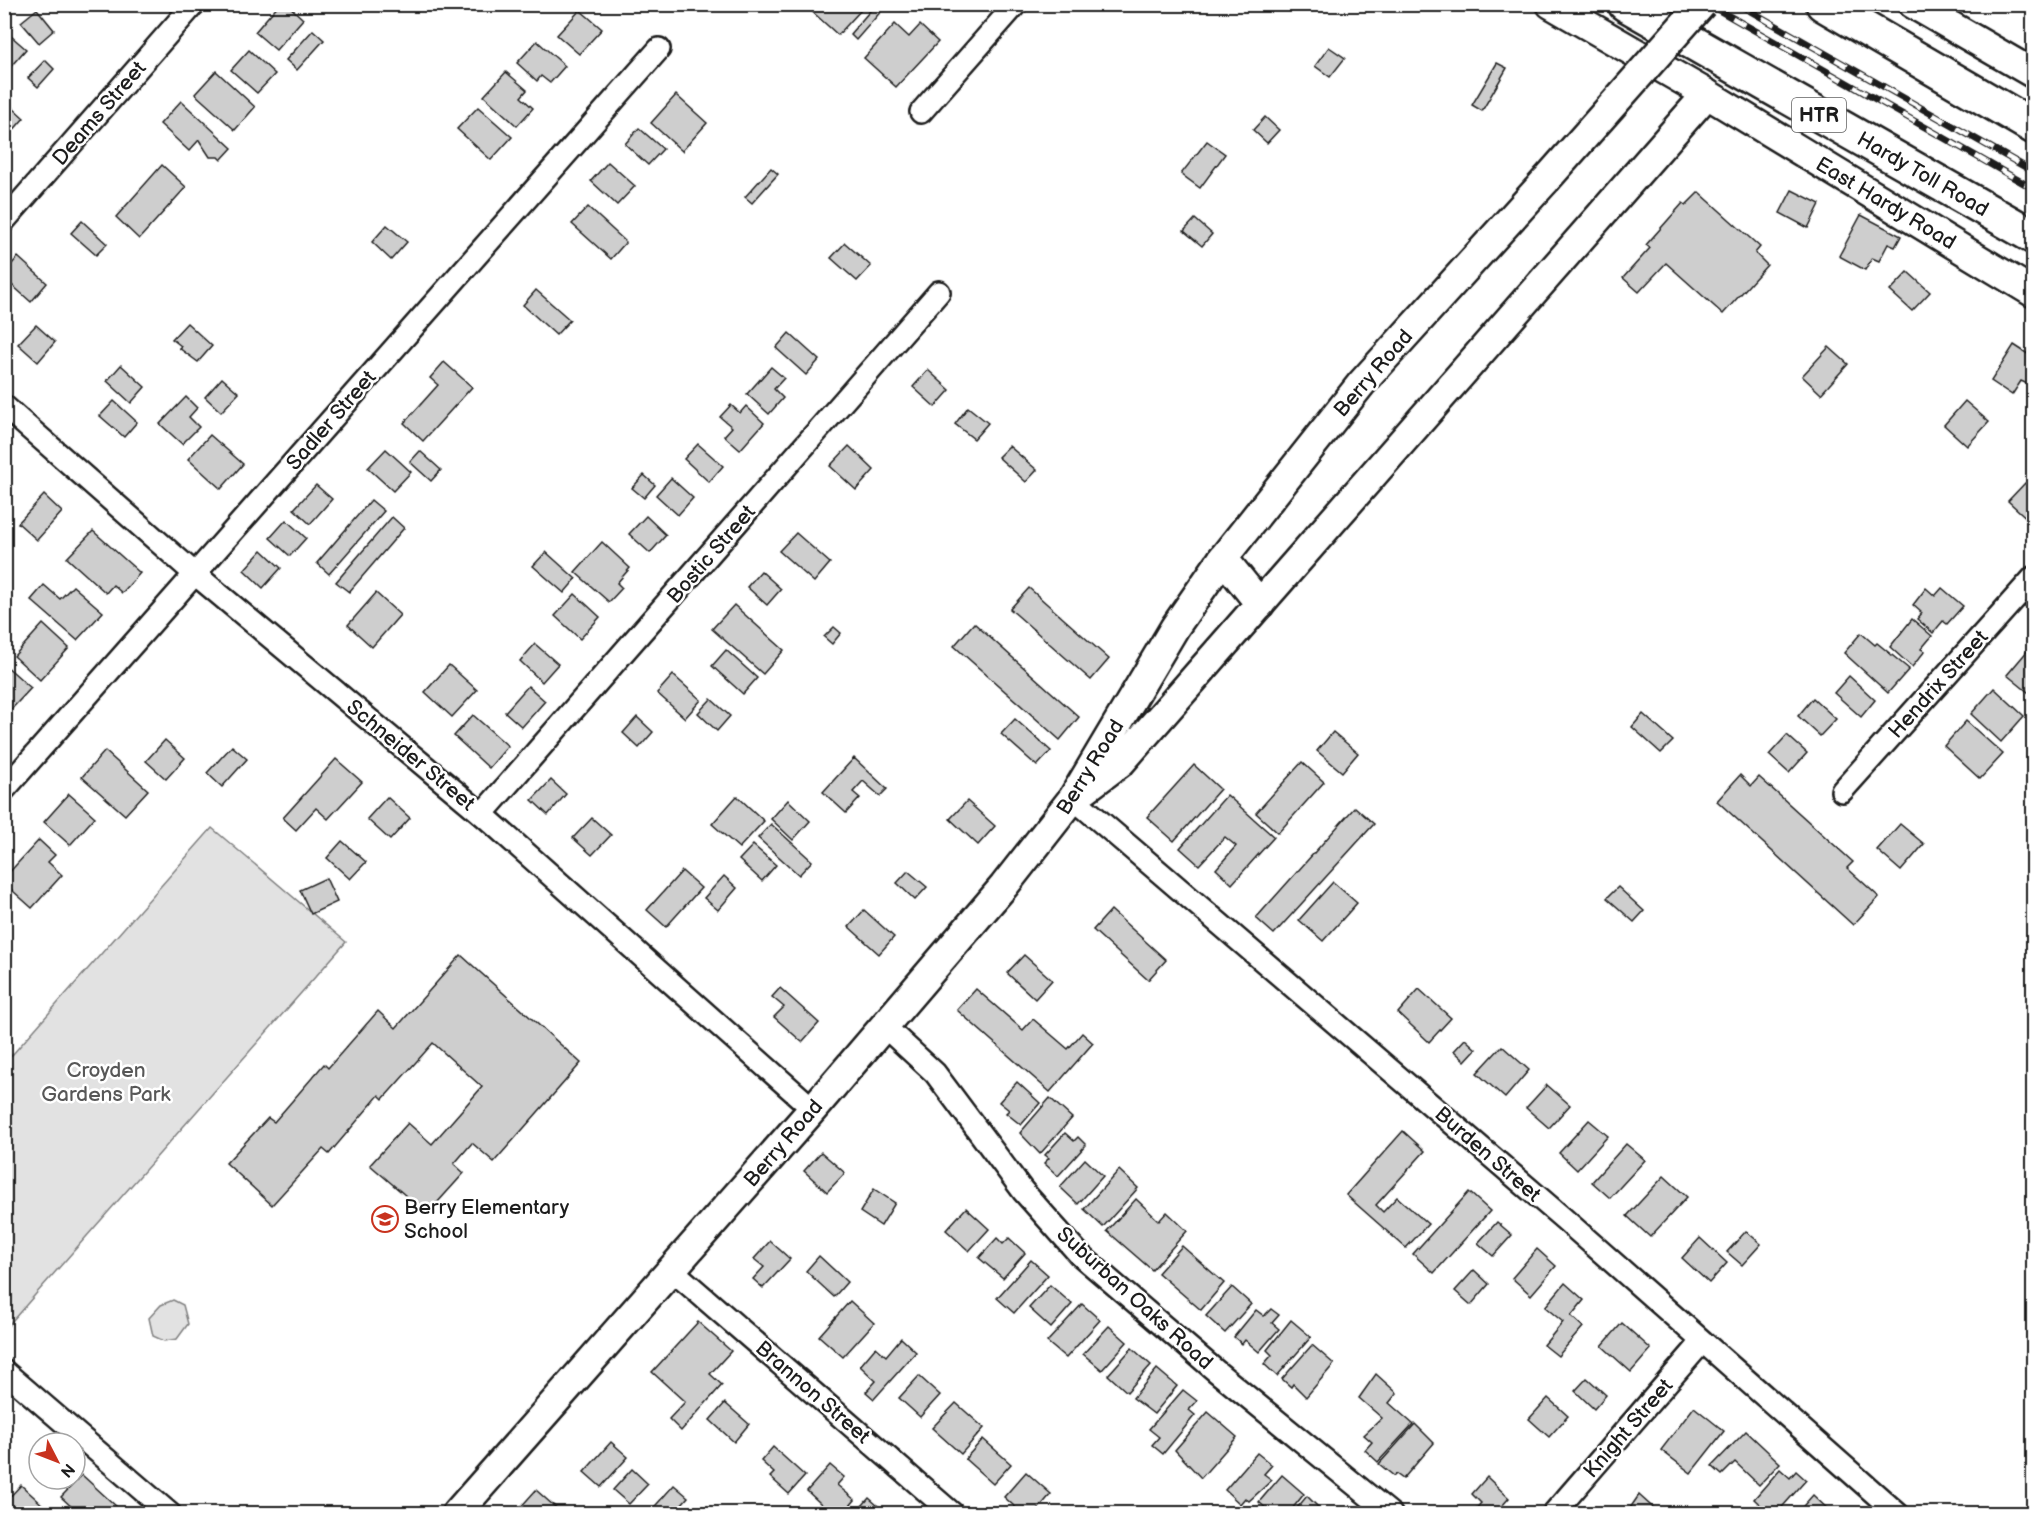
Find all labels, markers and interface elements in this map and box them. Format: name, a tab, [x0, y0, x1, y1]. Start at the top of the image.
street label: Deams Street	[47, 56, 152, 171]
road number: HTR	[1792, 98, 1846, 132]
street label: Hardy Toll Road	[1853, 127, 1993, 222]
street label: East Hardy Road	[1811, 152, 1960, 255]
street label: Berry Road	[1329, 325, 1418, 422]
street label: Sadler Street	[281, 365, 382, 475]
street label: Bostic Street	[662, 500, 761, 609]
street label: Hendrix Street	[1883, 625, 1994, 744]
street label: Schneider Street	[341, 694, 480, 817]
street label: Berry Road	[1051, 715, 1130, 820]
park label: Croyden Gardens Park	[41, 1058, 171, 1107]
street label: Berry Road	[739, 1095, 828, 1192]
street label: Burden Street	[1429, 1101, 1546, 1208]
place label: Berry Elementary School	[404, 1195, 570, 1244]
school or university icon: Berry Elementary School	[370, 1204, 400, 1234]
street label: Suburban Oaks Road	[1052, 1222, 1218, 1375]
street label: Brannon Street	[750, 1336, 876, 1449]
street label: Knight Street	[1578, 1373, 1679, 1483]
north arrow	[27, 1431, 87, 1491]
text: N	[56, 1459, 78, 1481]

